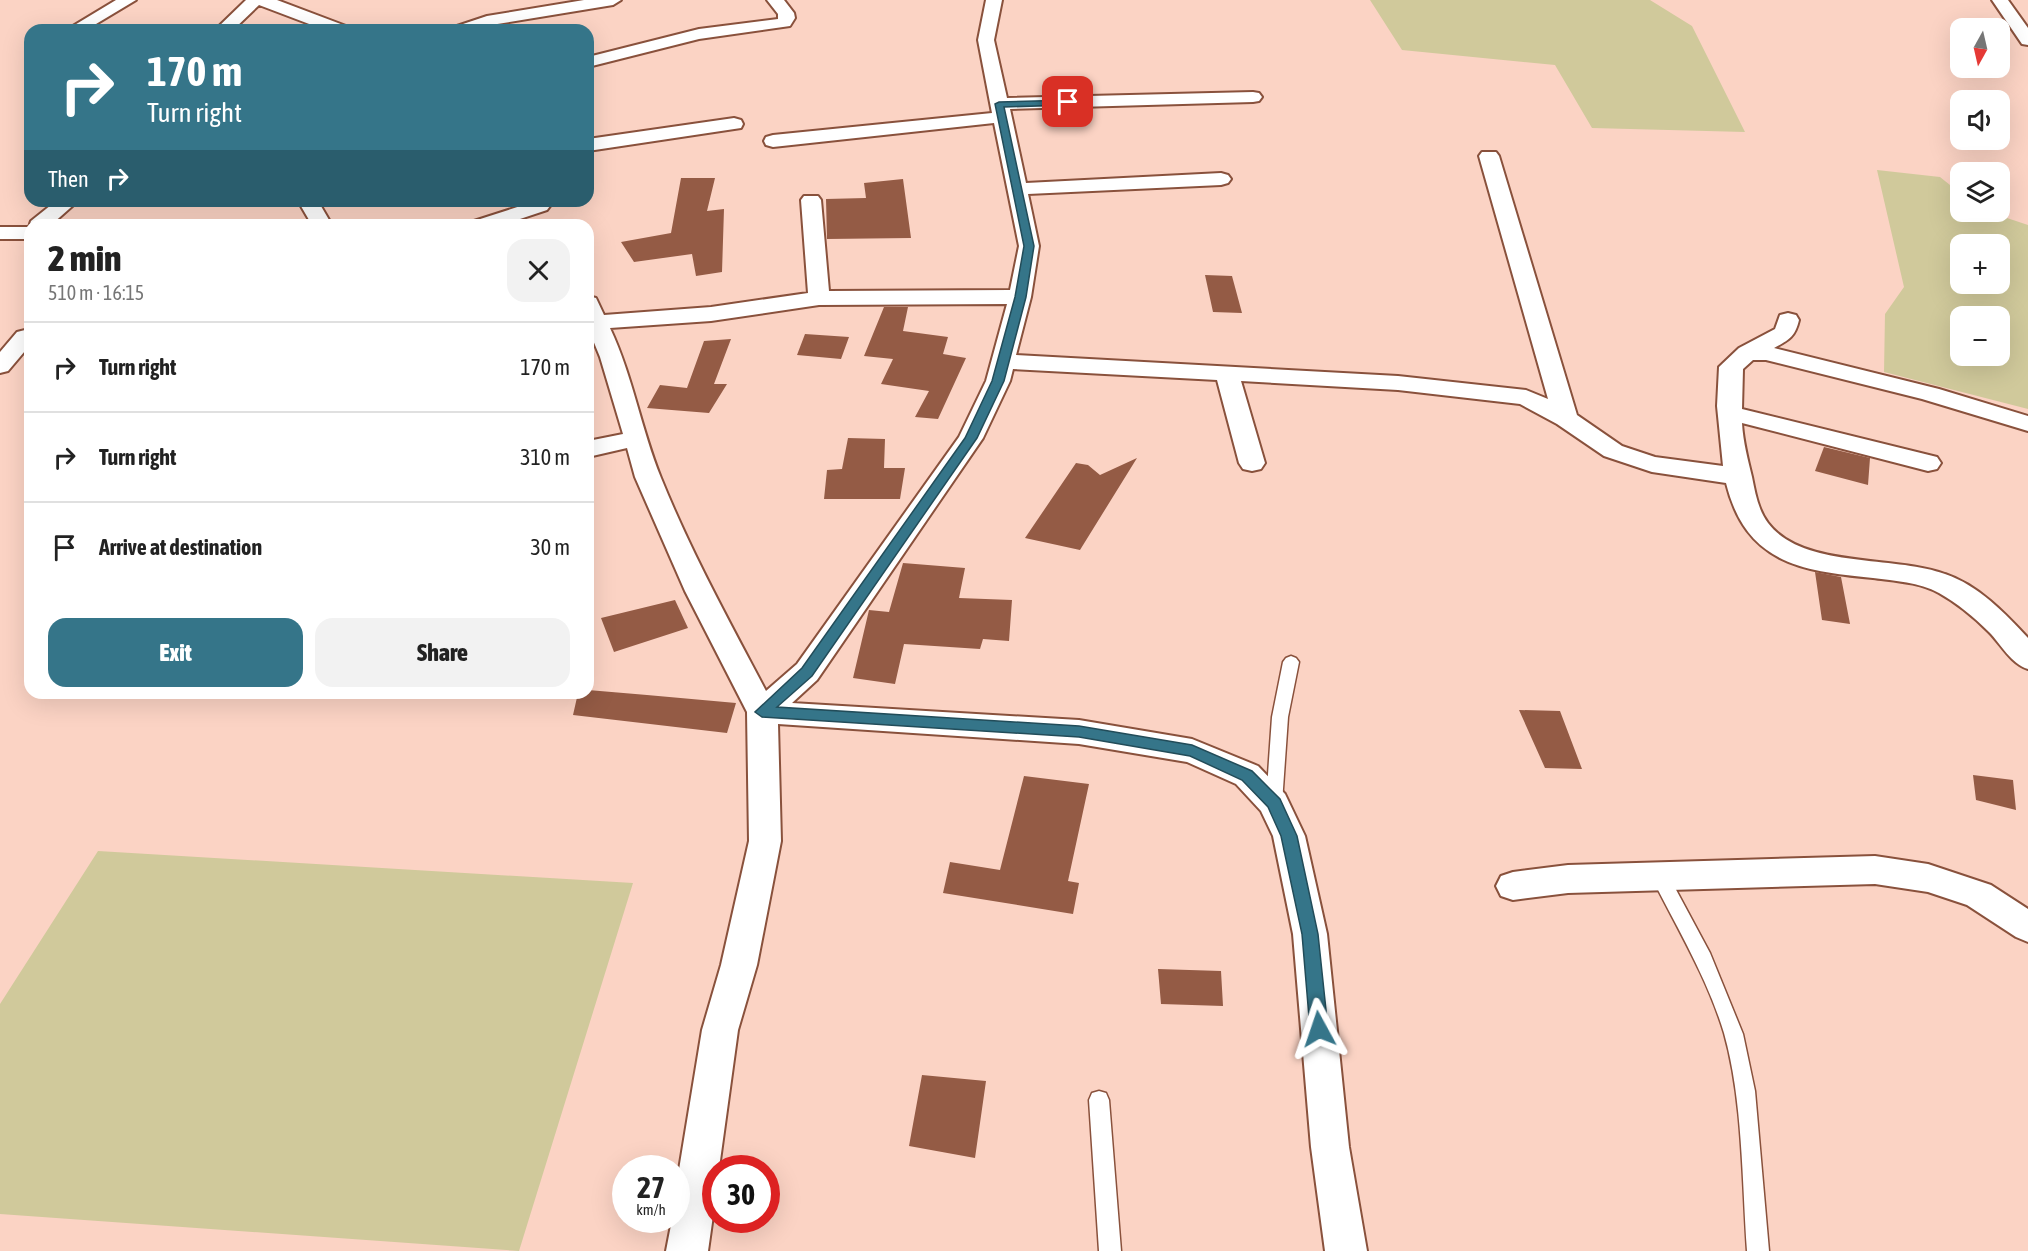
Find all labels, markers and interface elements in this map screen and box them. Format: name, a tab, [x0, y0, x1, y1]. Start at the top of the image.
north arrow	[1950, 18, 2010, 78]
map controls	[1950, 18, 2010, 366]
text: 170 m	[147, 47, 242, 95]
icon: right	[48, 48, 126, 126]
pin	[1042, 76, 1093, 127]
icon: arrive	[1051, 85, 1084, 118]
button: sound	[1950, 90, 2010, 150]
text: Turn right	[147, 97, 242, 128]
icon: right	[101, 162, 134, 195]
button: layers	[1950, 162, 2010, 222]
text: Then	[48, 166, 89, 192]
button: +	[1950, 234, 2010, 294]
text: 2 min	[48, 237, 122, 279]
button: close	[507, 239, 570, 302]
text: 510 m · 16:15	[48, 281, 144, 304]
button: −	[1950, 306, 2010, 366]
icon: right	[48, 351, 81, 384]
text: Turn right	[99, 354, 176, 380]
text: 170 m	[520, 354, 570, 380]
icon: right	[48, 441, 81, 474]
text: Turn right	[99, 444, 176, 470]
text: 310 m	[520, 444, 570, 470]
icon: arrive	[48, 531, 81, 564]
text: Arrive at destination	[99, 534, 262, 560]
text: 30 m	[530, 534, 570, 560]
button: Exit	[48, 618, 303, 687]
button: Share	[315, 618, 570, 687]
position arrow	[1287, 997, 1351, 1061]
speed limit sign: 30	[702, 1155, 780, 1233]
text: 27	[637, 1170, 665, 1204]
text: km/h	[636, 1201, 666, 1218]

